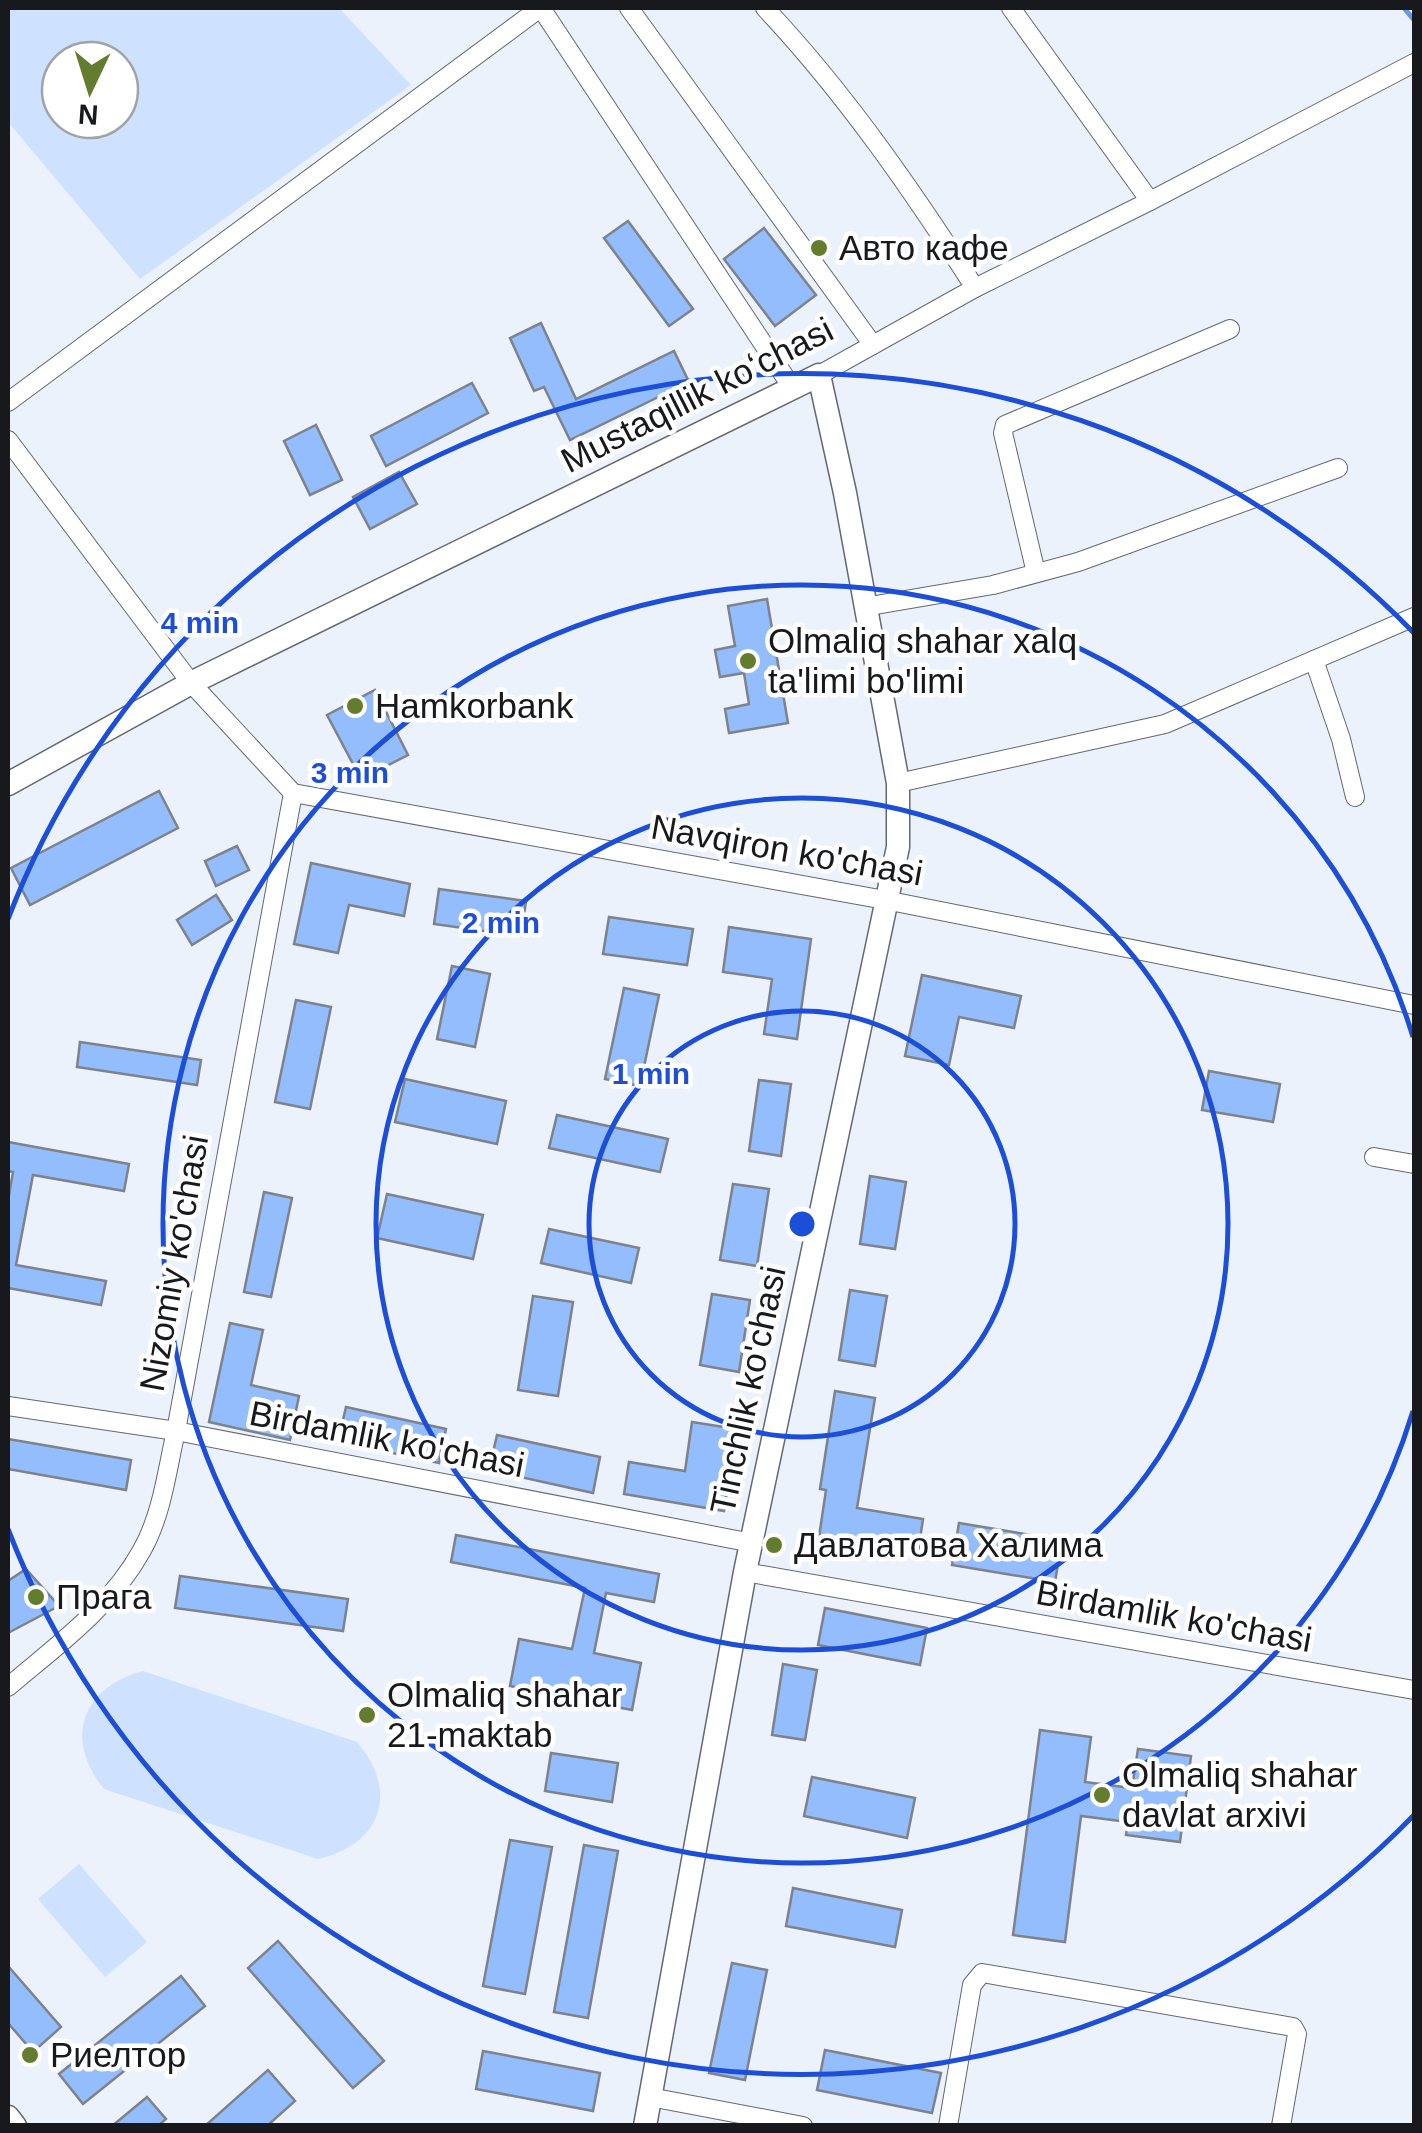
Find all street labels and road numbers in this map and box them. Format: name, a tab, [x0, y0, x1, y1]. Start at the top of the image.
street label: Mustaqillik koʻchasi	[554, 309, 839, 480]
street label: Navqiron ko'chasi	[648, 806, 926, 893]
street label: Nizomiy ko'chasi	[132, 1132, 215, 1394]
street label: Tinchlik ko'chasi	[702, 1262, 793, 1517]
street label: Birdamlik ko'chasi	[246, 1393, 528, 1484]
street label: Birdamlik ko'chasi	[1033, 1572, 1315, 1659]

